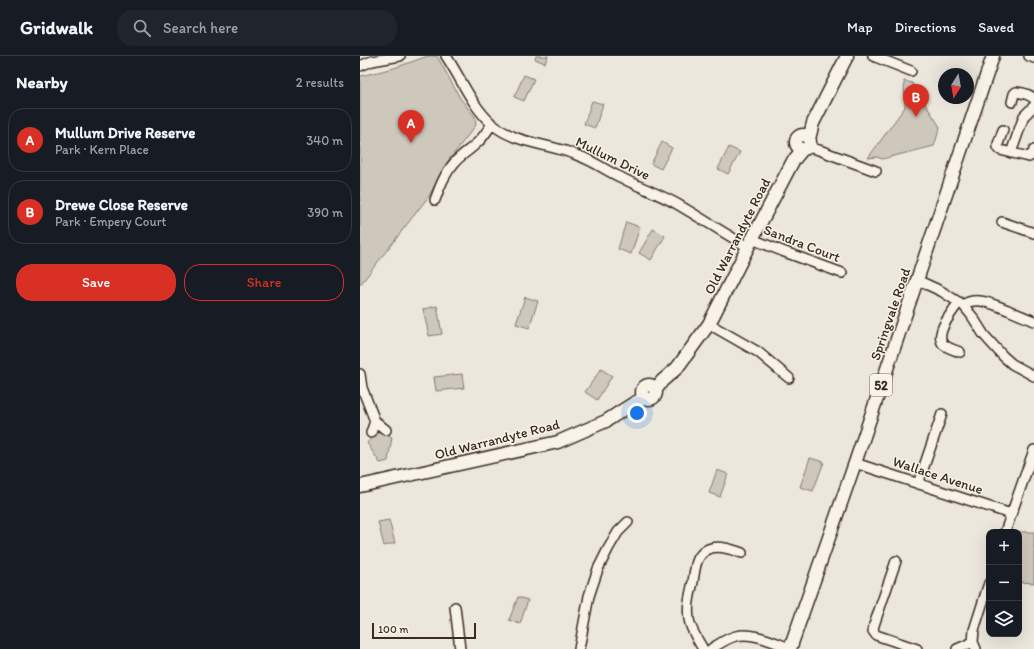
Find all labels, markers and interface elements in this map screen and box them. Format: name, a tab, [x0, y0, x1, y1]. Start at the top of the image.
search box	[117, 10, 397, 46]
text: Gridwalk	[20, 16, 93, 39]
icon: search	[131, 17, 153, 39]
text: Search here	[163, 19, 238, 37]
text: Map	[847, 19, 873, 36]
text: Directions	[895, 19, 956, 36]
text: Saved	[978, 19, 1014, 36]
north arrow	[938, 68, 974, 104]
text: Nearby	[16, 72, 68, 92]
text: 2 results	[296, 75, 344, 90]
pin: B	[903, 84, 929, 117]
pin: A	[398, 110, 424, 143]
text: Mullum Drive Reserve	[55, 124, 195, 142]
text: A	[26, 133, 34, 148]
text: 340 m	[306, 133, 343, 148]
street label: Mullum Drive	[573, 133, 653, 184]
text: Park · Kern Place	[55, 142, 149, 157]
street label: Old Warrandyte Road	[701, 175, 774, 297]
text: Drewe Close Reserve	[55, 196, 188, 214]
text: B	[26, 205, 34, 220]
text: 390 m	[307, 205, 343, 220]
text: Park · Empery Court	[55, 214, 166, 229]
street label: Sandra Court	[761, 221, 843, 266]
button: Save	[16, 264, 176, 301]
button: Share	[184, 264, 344, 301]
street label: Springvale Road	[867, 265, 914, 363]
road number: 52	[870, 374, 892, 396]
your location	[627, 403, 647, 423]
street label: Old Warrandyte Road	[433, 416, 562, 463]
street label: Wallace Avenue	[891, 453, 985, 498]
map controls	[986, 529, 1022, 637]
button: +	[986, 529, 1022, 565]
button: −	[986, 565, 1022, 601]
button: layers	[986, 601, 1022, 637]
scale bar	[372, 621, 476, 640]
text: 100 m	[378, 623, 408, 636]

